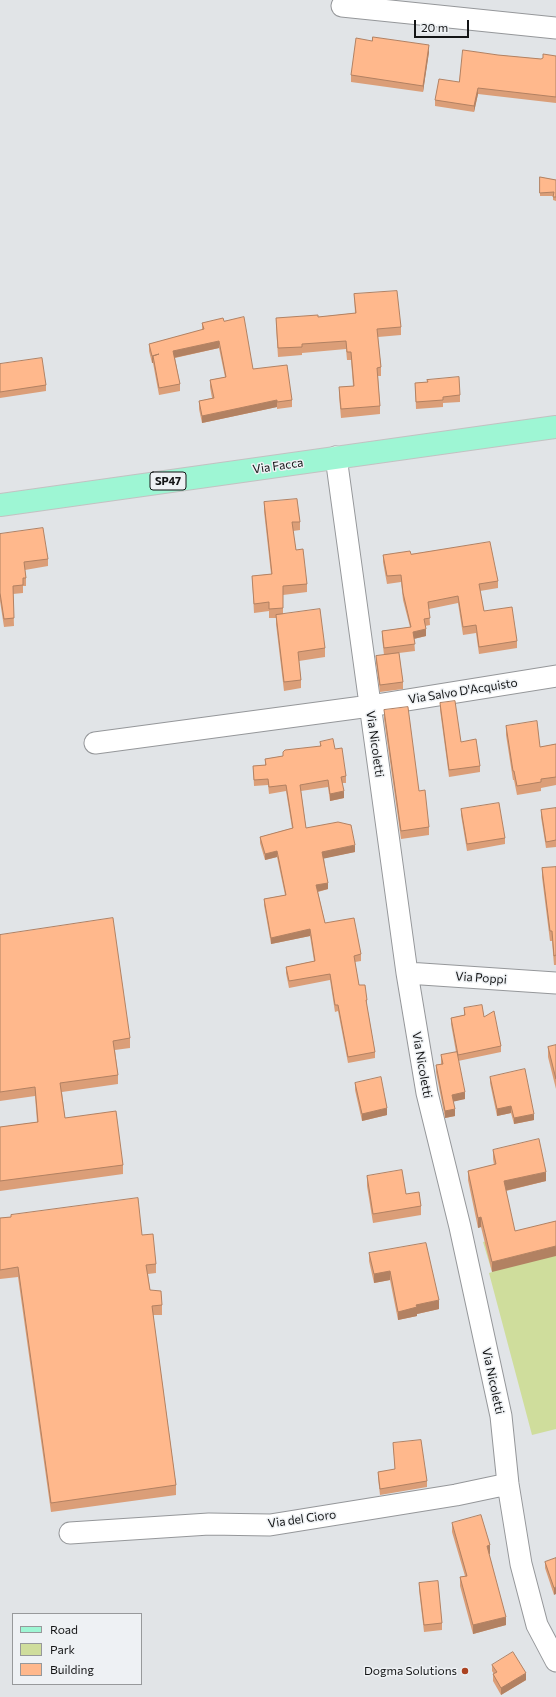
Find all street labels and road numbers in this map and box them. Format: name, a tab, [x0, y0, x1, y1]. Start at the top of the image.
street label: Via Facca	[252, 455, 304, 477]
road number: SP47	[150, 472, 186, 490]
street label: Via Salvo D'Acquisto	[407, 675, 519, 707]
street label: Via Nicoletti	[363, 710, 387, 778]
street label: Via Poppi	[455, 969, 507, 987]
street label: Via Nicoletti	[409, 1031, 435, 1099]
street label: Via Nicoletti	[479, 1347, 507, 1415]
street label: Via del Cioro	[267, 1507, 337, 1531]

